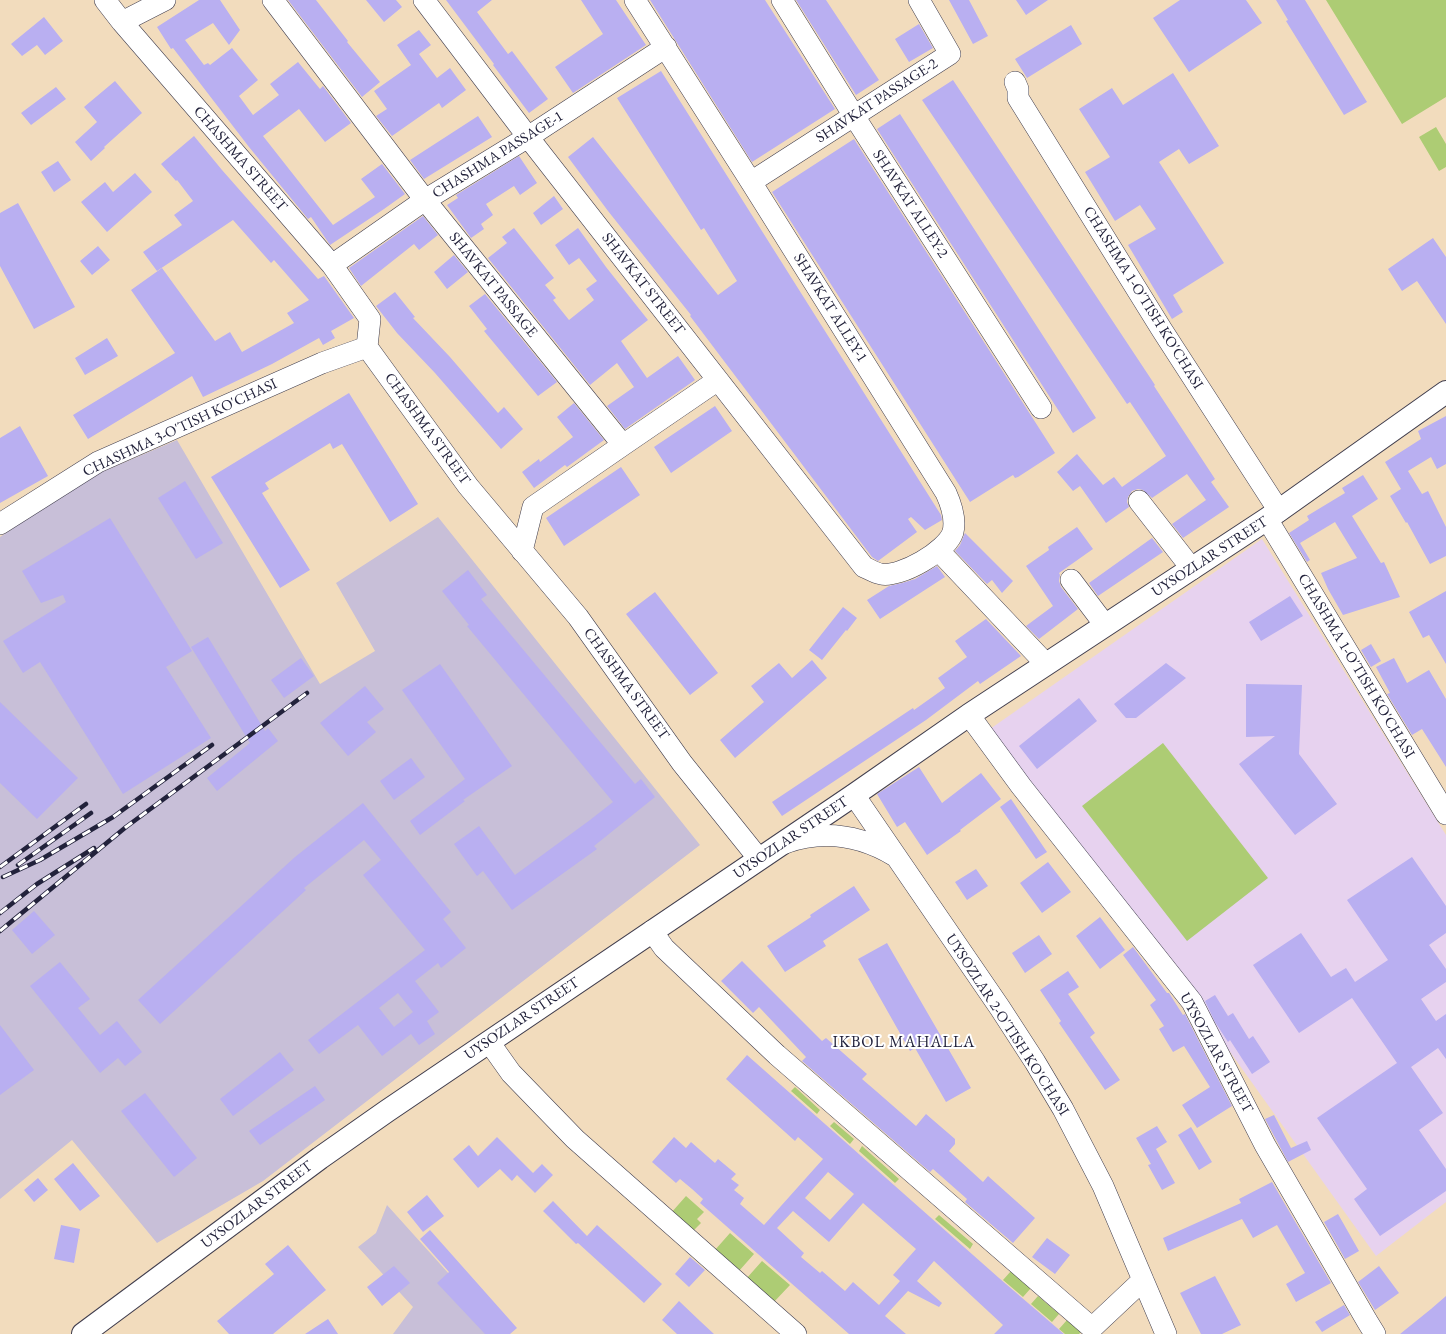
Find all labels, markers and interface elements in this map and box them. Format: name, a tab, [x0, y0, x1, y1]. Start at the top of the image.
street label: SHAVKAT PASSAGE-2	[813, 55, 941, 147]
street label: CHASHMA STREET	[189, 103, 291, 215]
street label: CHASHMA PASSAGE-1	[429, 107, 567, 203]
street label: SHAVKAT ALLEY-2	[868, 147, 952, 261]
street label: CHASHMA 1-O'TISH KO'CHASI	[1079, 203, 1207, 393]
street label: SHAVKAT PASSAGE	[445, 229, 541, 341]
street label: SHAVKAT STREET	[598, 229, 688, 339]
street label: SHAVKAT ALLEY-1	[789, 250, 871, 366]
street label: CHASHMA STREET	[380, 370, 474, 488]
street label: CHASHMA 3-O'TISH KO'CHASI	[80, 375, 280, 481]
street label: UYSOZLAR STREET	[1149, 513, 1271, 601]
street label: CHASHMA 1-O'TISH KO'CHASI	[1294, 570, 1418, 762]
street label: CHASHMA STREET	[579, 625, 673, 743]
street label: UYSOZLAR STREET	[730, 793, 852, 883]
street label: UYSOZLAR 2-O'TISH KO'CHASI	[941, 931, 1073, 1119]
street label: UYSOZLAR STREET	[461, 974, 583, 1064]
street label: UYSOZLAR STREET	[1175, 990, 1257, 1116]
district label: IKBOL MAHALLA	[833, 1033, 975, 1053]
street label: UYSOZLAR STREET	[198, 1157, 316, 1253]

